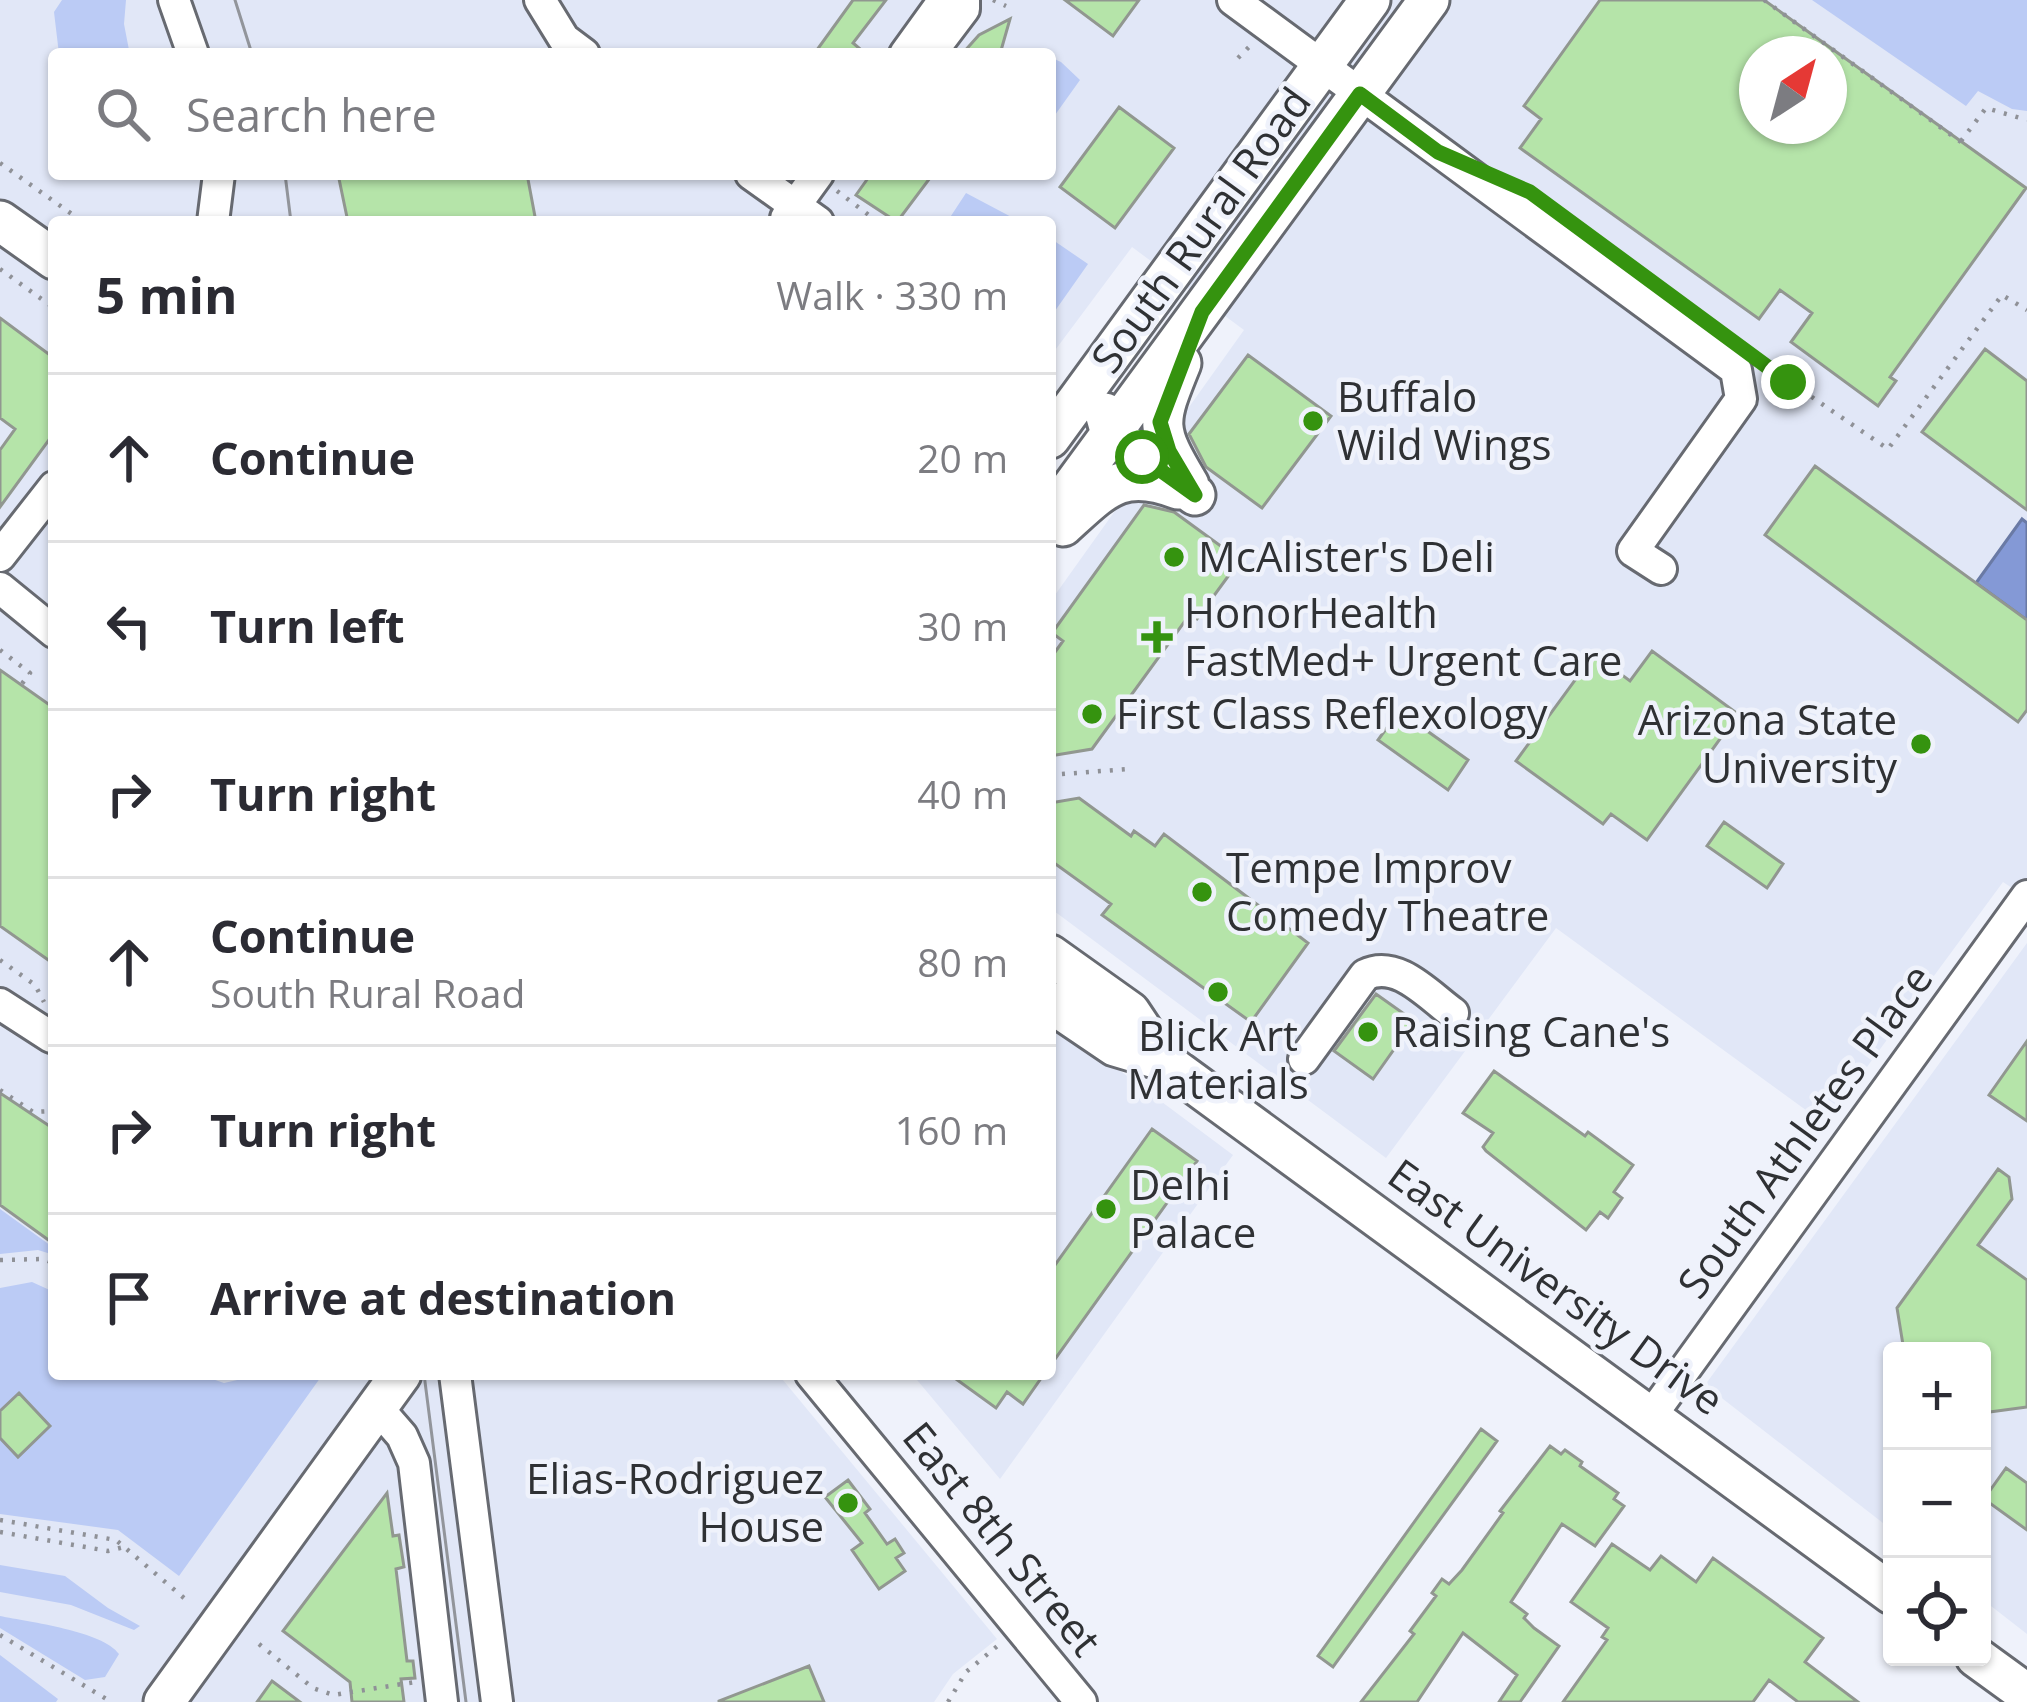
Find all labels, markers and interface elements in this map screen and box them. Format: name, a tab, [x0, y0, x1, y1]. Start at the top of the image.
north arrow	[1739, 36, 1847, 144]
search box	[48, 48, 1056, 180]
street label: South Rural Road	[1077, 75, 1323, 383]
icon: search	[90, 81, 156, 147]
text: Search here	[186, 84, 437, 145]
text: 5 min	[96, 259, 238, 329]
text: Walk · 330 m	[776, 268, 1008, 321]
route end	[1761, 355, 1815, 409]
place label: Buffalo Wild Wings	[1337, 367, 1552, 472]
marker: Buffalo Wild Wings	[1300, 408, 1326, 434]
icon: ahead	[96, 425, 162, 491]
text: Continue	[210, 427, 415, 488]
route start	[1115, 430, 1169, 484]
text: 20 m	[917, 431, 1008, 484]
place label: McAlister's Deli	[1198, 527, 1495, 584]
marker: McAlister's Deli	[1161, 544, 1187, 570]
place label: HonorHealth FastMed+ Urgent Care	[1184, 583, 1622, 688]
icon: left	[96, 593, 162, 659]
text: Turn left	[210, 595, 405, 656]
text: 30 m	[917, 599, 1008, 652]
marker: HonorHealth FastMed+ Urgent Care	[1141, 621, 1173, 653]
place label: First Class Reflexology	[1116, 684, 1548, 741]
place label: Arizona State University	[1638, 690, 1898, 795]
marker: First Class Reflexology	[1079, 701, 1105, 727]
marker: Arizona State University	[1908, 731, 1934, 757]
icon: right	[96, 761, 162, 827]
text: Turn right	[210, 763, 436, 824]
text: 40 m	[917, 767, 1008, 820]
place label: Tempe Improv Comedy Theatre	[1226, 838, 1549, 943]
marker: Tempe Improv Comedy Theatre	[1189, 879, 1215, 905]
text: Continue	[210, 905, 415, 966]
icon: ahead	[96, 929, 162, 995]
text: 80 m	[917, 935, 1008, 988]
street label: South Athletes Place	[1663, 952, 1944, 1308]
text: South Rural Road	[210, 966, 525, 1019]
marker: Blick Art Materials	[1205, 979, 1231, 1005]
place label: Raising Cane's	[1392, 1002, 1670, 1059]
place label: Blick Art Materials	[1127, 1006, 1309, 1111]
marker: Raising Cane's	[1355, 1019, 1381, 1045]
icon: right	[96, 1097, 162, 1163]
text: Turn right	[210, 1099, 436, 1160]
text: 160 m	[895, 1103, 1008, 1156]
street label: East University Drive	[1378, 1145, 1736, 1427]
place label: Delhi Palace	[1130, 1155, 1256, 1260]
marker: Delhi Palace	[1093, 1196, 1119, 1222]
icon: arrive	[96, 1265, 162, 1331]
text: Arrive at destination	[210, 1267, 676, 1328]
map controls	[1883, 1342, 1991, 1666]
button: +	[1883, 1342, 1991, 1450]
street label: East 8th Street	[891, 1409, 1115, 1667]
place label: Elias-Rodriguez House	[526, 1449, 824, 1554]
button: −	[1883, 1450, 1991, 1558]
marker: Elias-Rodriguez House	[835, 1490, 861, 1516]
button: locate	[1883, 1558, 1991, 1666]

